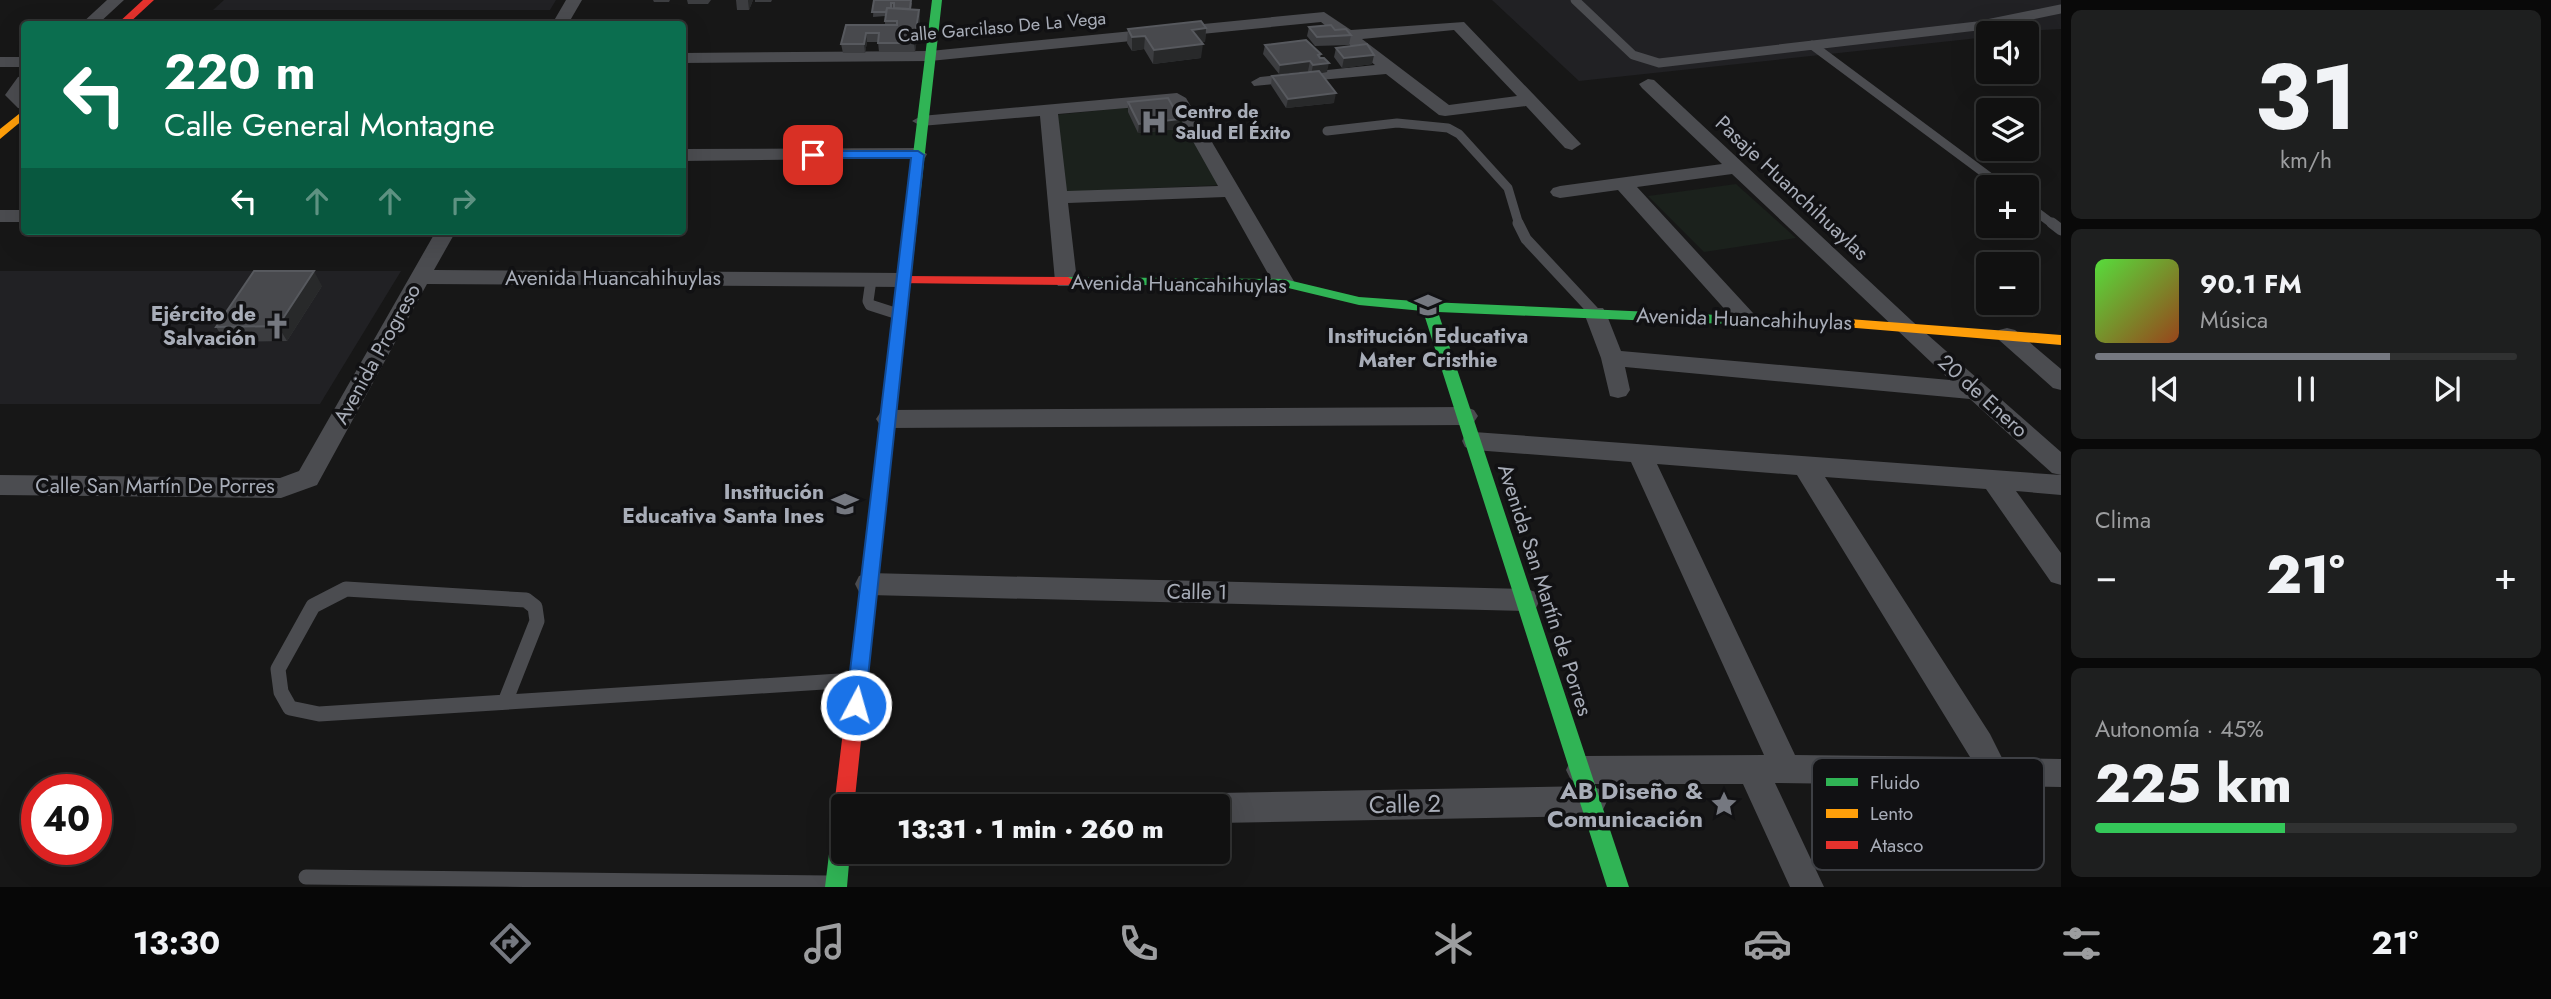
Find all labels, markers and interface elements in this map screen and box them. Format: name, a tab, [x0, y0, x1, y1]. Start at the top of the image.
street label: Calle Garcilaso De La Vega	[897, 5, 1107, 49]
map controls	[1976, 21, 2039, 315]
button: sound	[1976, 21, 2039, 84]
text: 31	[2255, 32, 2357, 163]
text: 220 m	[164, 37, 316, 107]
icon: left	[49, 49, 140, 140]
button: layers	[1976, 98, 2039, 161]
place label: Centro de Salud El Éxito	[1175, 99, 1291, 146]
text: Calle General Montagne	[164, 102, 495, 148]
hospital icon: Centro de Salud El Éxito	[1139, 107, 1169, 137]
street label: Pasaje Huanchihuaylas	[1709, 109, 1875, 267]
pin	[783, 125, 843, 185]
icon: arrive	[794, 136, 832, 174]
text: km/h	[2280, 143, 2332, 177]
button: +	[1976, 175, 2039, 238]
icon: left	[225, 182, 263, 220]
icon: ahead	[298, 182, 336, 220]
icon: ahead	[371, 182, 409, 220]
icon: right	[444, 182, 482, 220]
button: −	[1976, 252, 2039, 315]
street label: Avenida Huancahihuylas	[505, 263, 721, 293]
text: 90.1 FM	[2200, 265, 2302, 303]
street label: Avenida Huancahihuylas	[1071, 267, 1287, 301]
street label: Avenida Progreso	[326, 278, 428, 430]
school or university icon: Institución Educativa Mater Cristhie	[1413, 290, 1443, 320]
place label: Ejército de Salvación	[151, 299, 256, 353]
street label: Avenida Huancahihuylas	[1636, 300, 1852, 338]
text: Música	[2200, 303, 2268, 337]
church icon: Ejército de Salvación	[262, 311, 292, 341]
place label: Institución Educativa Mater Cristhie	[1328, 321, 1528, 375]
street label: 20 de Enero	[1931, 347, 2035, 445]
icon: previous	[2146, 370, 2184, 408]
icon: pause	[2287, 370, 2325, 408]
icon: next	[2428, 370, 2466, 408]
street label: Avenida San Martín de Porres	[1490, 460, 1600, 720]
street label: Calle San Martín De Porres	[35, 471, 275, 501]
place label: Institución Educativa Santa Ines	[622, 477, 824, 531]
school or university icon: Institución Educativa Santa Ines	[830, 489, 860, 519]
text: Clima	[2095, 503, 2151, 537]
text: 21°	[2266, 537, 2345, 613]
text: −	[2095, 548, 2117, 603]
text: +	[2494, 548, 2517, 603]
street label: Calle 1	[1166, 576, 1228, 608]
position arrow	[819, 668, 893, 742]
text: Autonomía · 45%	[2095, 712, 2264, 746]
text: 225 km	[2095, 746, 2292, 822]
legend	[1812, 758, 2044, 870]
text: Fluido	[1870, 769, 1920, 796]
place label: AB Diseño & Comunicación	[1547, 773, 1703, 836]
speed limit sign: 40	[21, 774, 112, 865]
street label: Calle 2	[1369, 786, 1441, 822]
place icon: AB Diseño & Comunicación	[1709, 789, 1739, 819]
text: Lento	[1870, 800, 1913, 827]
text: 13:31 · 1 min · 260 m	[897, 810, 1164, 848]
text: Atasco	[1870, 832, 1923, 859]
icon: directions	[486, 919, 535, 968]
icon: music	[800, 919, 849, 968]
icon: phone	[1114, 919, 1163, 968]
icon: climate	[1429, 919, 1478, 968]
icon: car	[1743, 919, 1792, 968]
icon: filters	[2057, 919, 2106, 968]
text: 13:30	[133, 920, 220, 966]
text: 21°	[2371, 920, 2418, 966]

